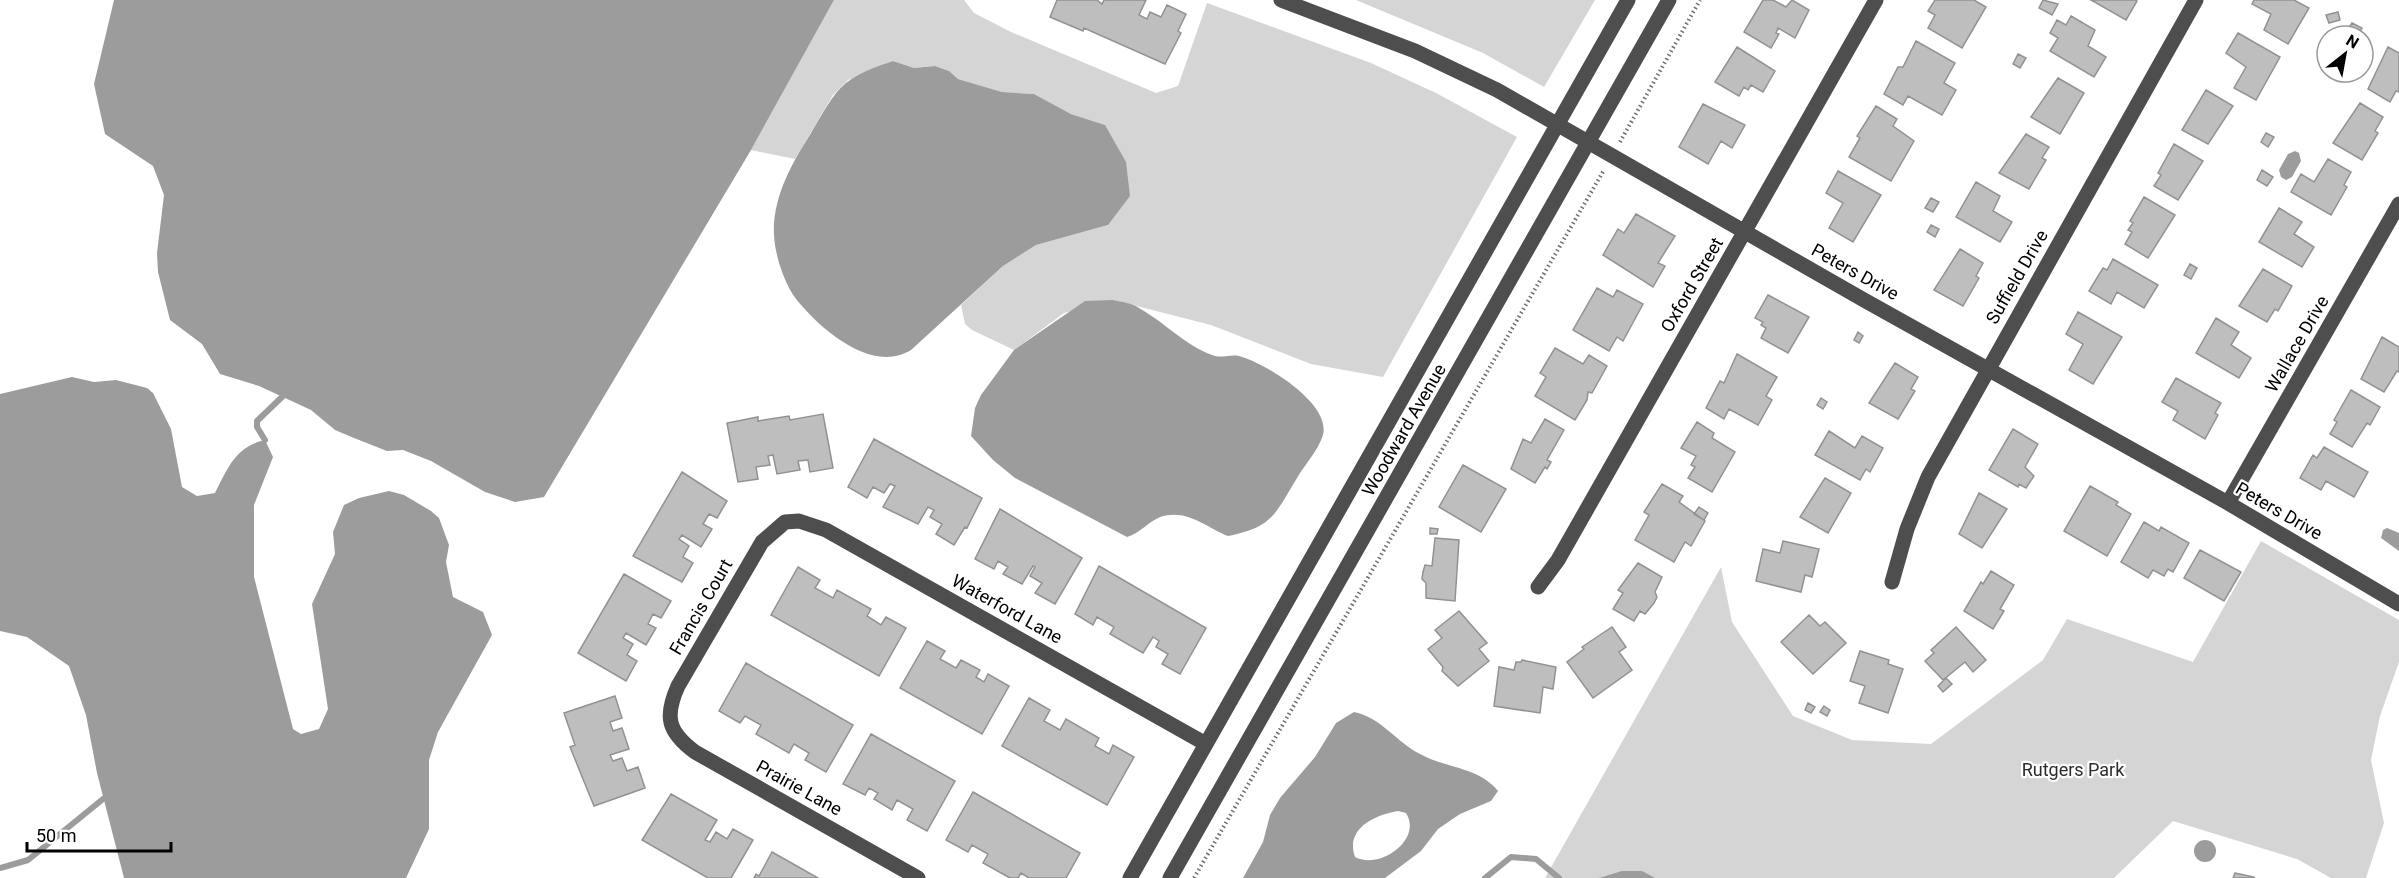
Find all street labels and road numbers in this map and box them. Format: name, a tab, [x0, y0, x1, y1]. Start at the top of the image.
street label: Suffield Drive	[1981, 226, 2052, 327]
street label: Oxford Street	[1656, 234, 1727, 336]
street label: Peters Drive	[1808, 239, 1903, 304]
street label: Wallace Drive	[2261, 292, 2333, 396]
street label: Woodward Avenue	[1357, 360, 1450, 500]
street label: Peters Drive	[2232, 477, 2326, 544]
street label: Francis Court	[665, 555, 736, 658]
street label: Waterford Lane	[948, 570, 1066, 648]
street label: Prairie Lane	[753, 755, 846, 820]

